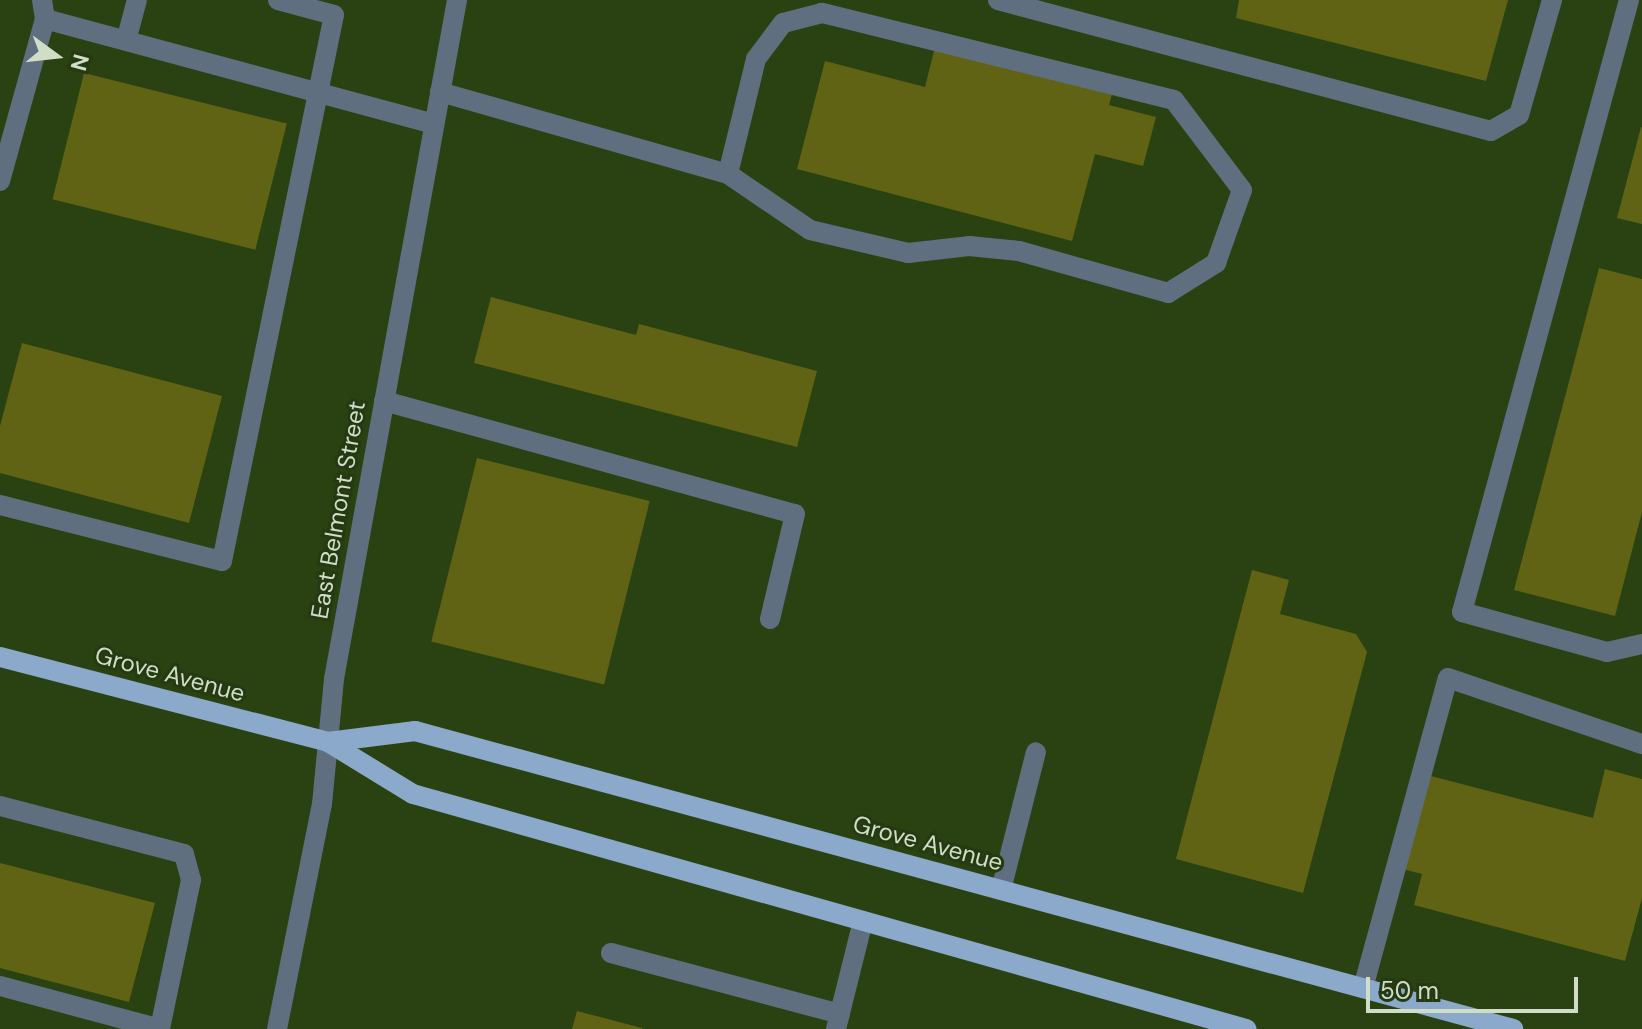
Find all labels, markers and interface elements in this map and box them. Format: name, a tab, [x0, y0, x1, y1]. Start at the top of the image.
north arrow	[16, 16, 96, 96]
text: N	[64, 51, 96, 74]
street label: East Belmont Street	[305, 399, 371, 621]
street label: Grove Avenue	[92, 640, 248, 708]
street label: Grove Avenue	[850, 809, 1006, 877]
scale bar	[1370, 961, 1582, 1011]
text: 50 m	[1380, 975, 1439, 1006]

